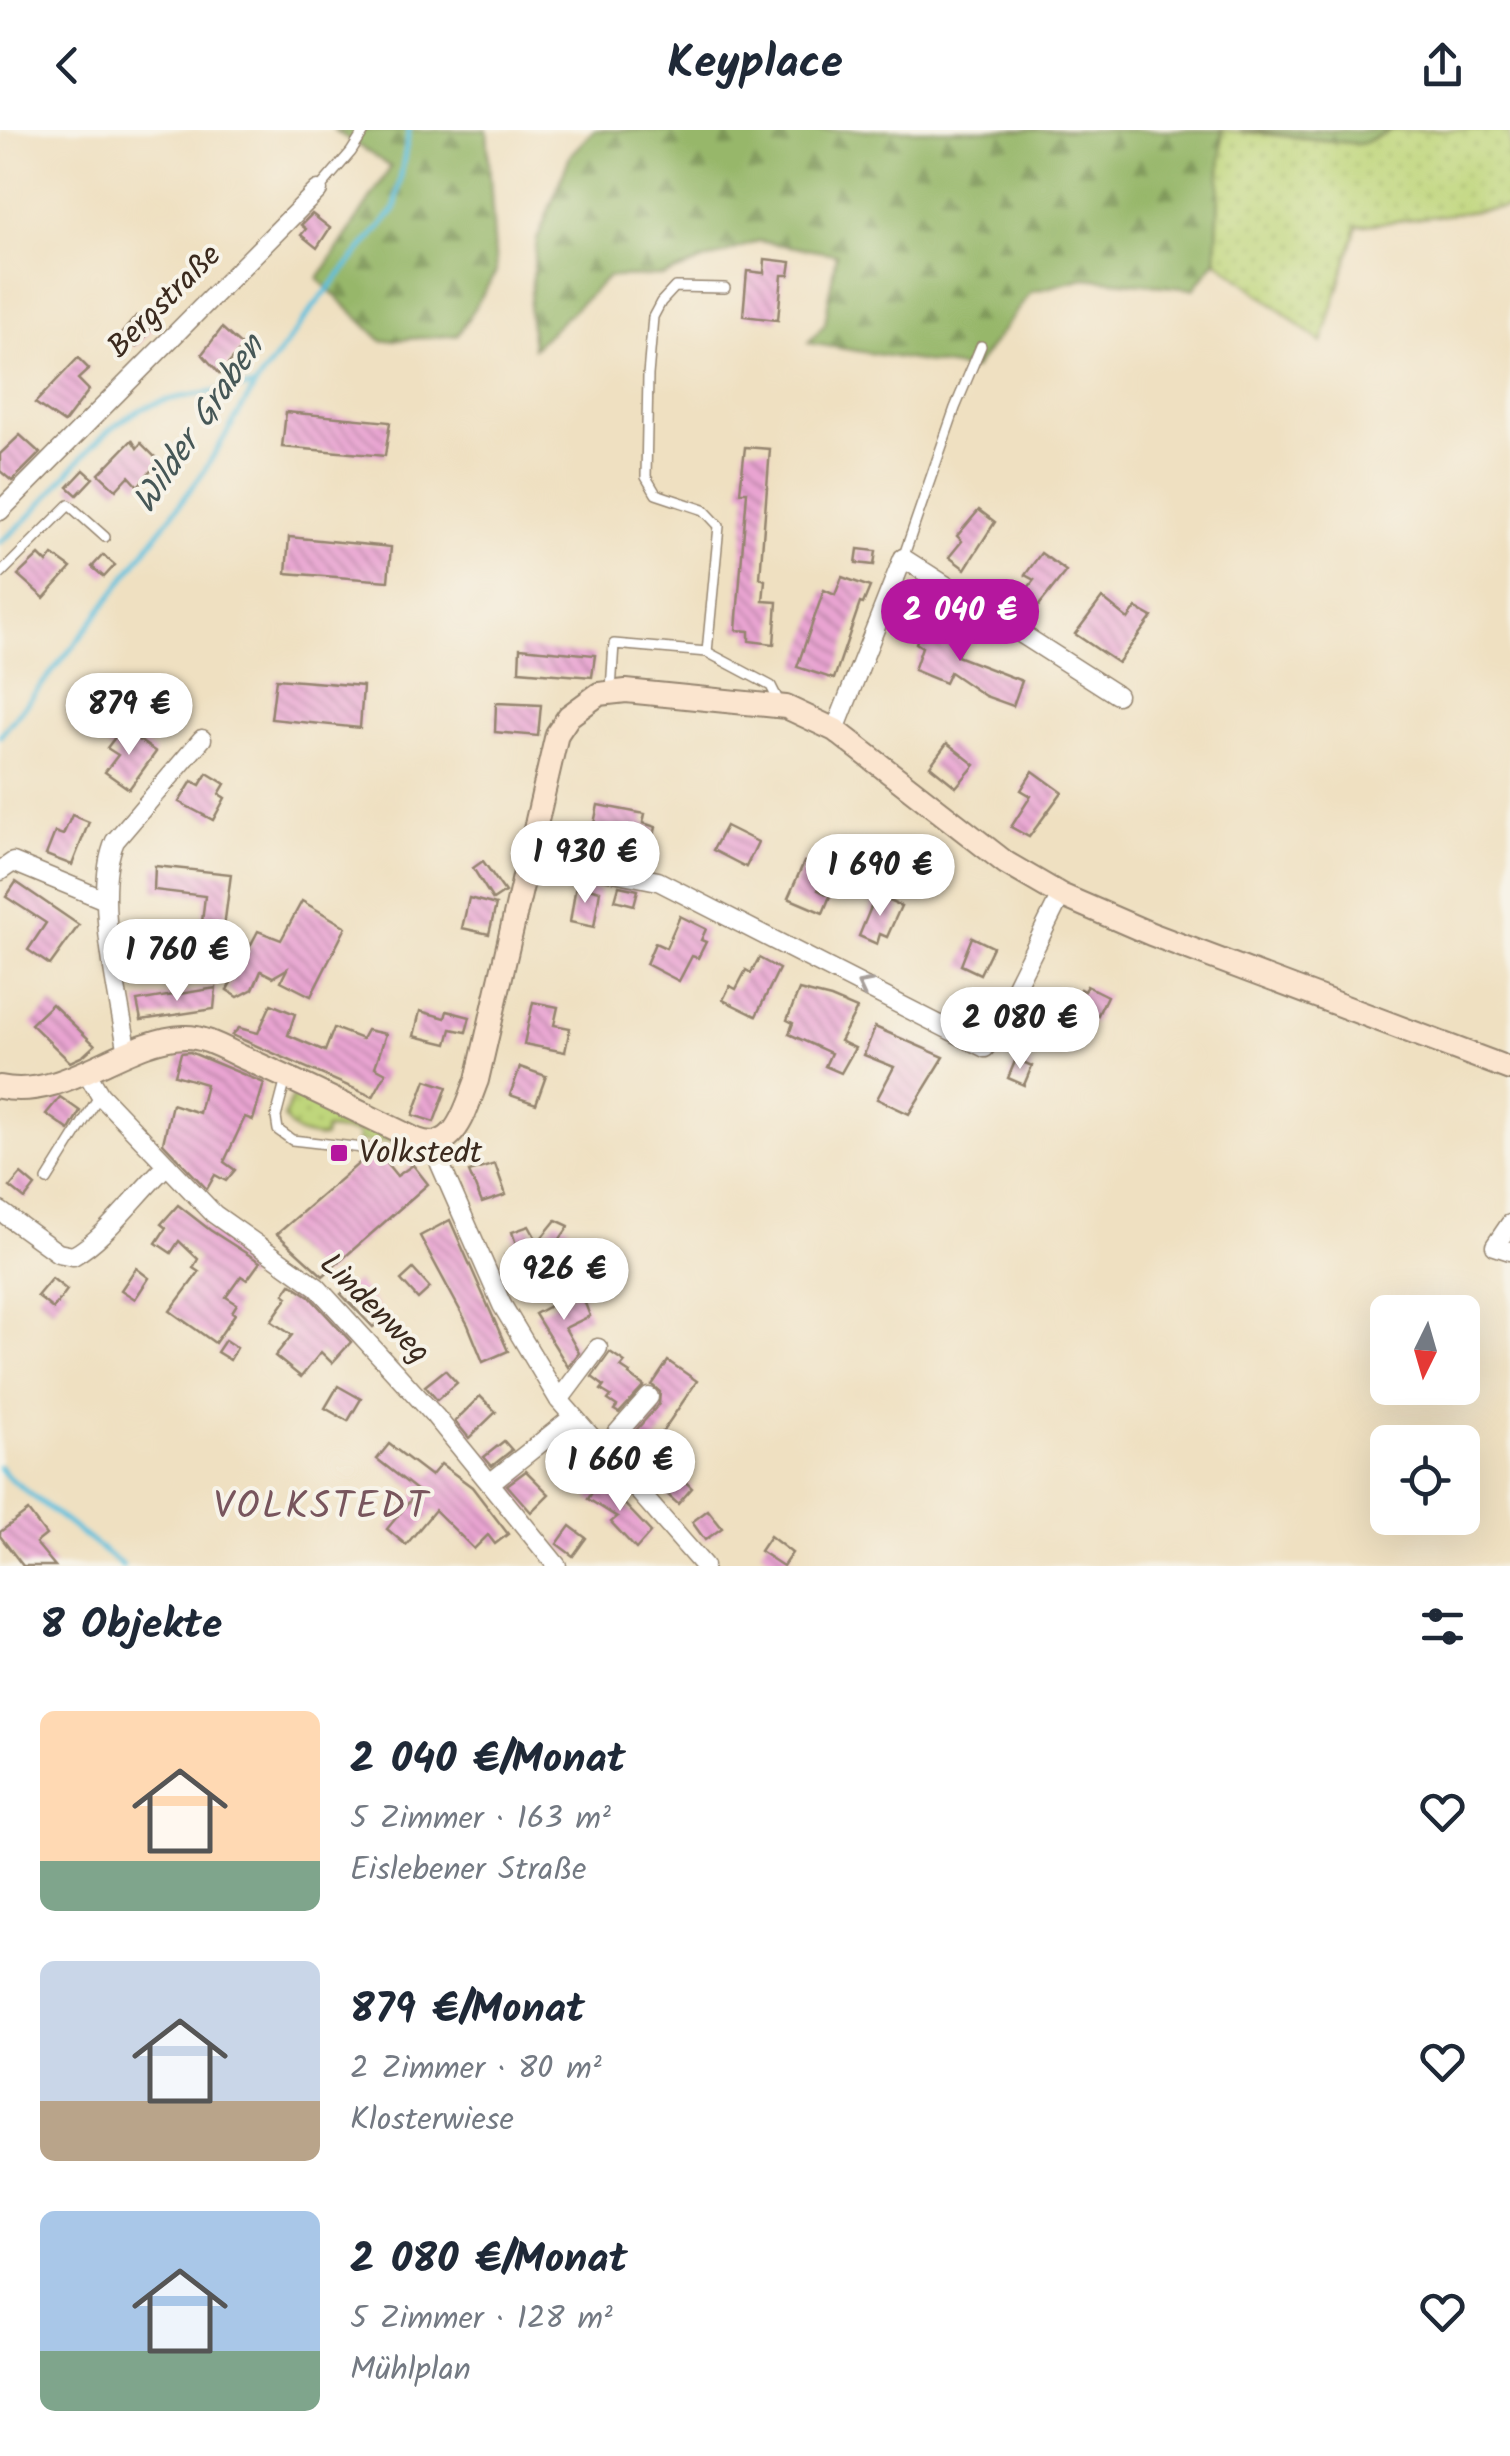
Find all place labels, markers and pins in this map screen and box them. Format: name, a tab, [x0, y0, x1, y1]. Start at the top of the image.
pin: 2 040 €	[868, 579, 1052, 664]
pin: 879 €	[59, 673, 199, 758]
pin: 1 930 €	[493, 821, 677, 906]
pin: 1 690 €	[788, 834, 972, 919]
pin: 1 760 €	[85, 919, 269, 1004]
pin: 2 080 €	[928, 987, 1112, 1072]
place label: Volkstedt	[359, 1128, 483, 1179]
marker: Volkstedt	[328, 1142, 350, 1164]
pin: 926 €	[494, 1238, 634, 1323]
pin: 1 660 €	[528, 1429, 712, 1514]

